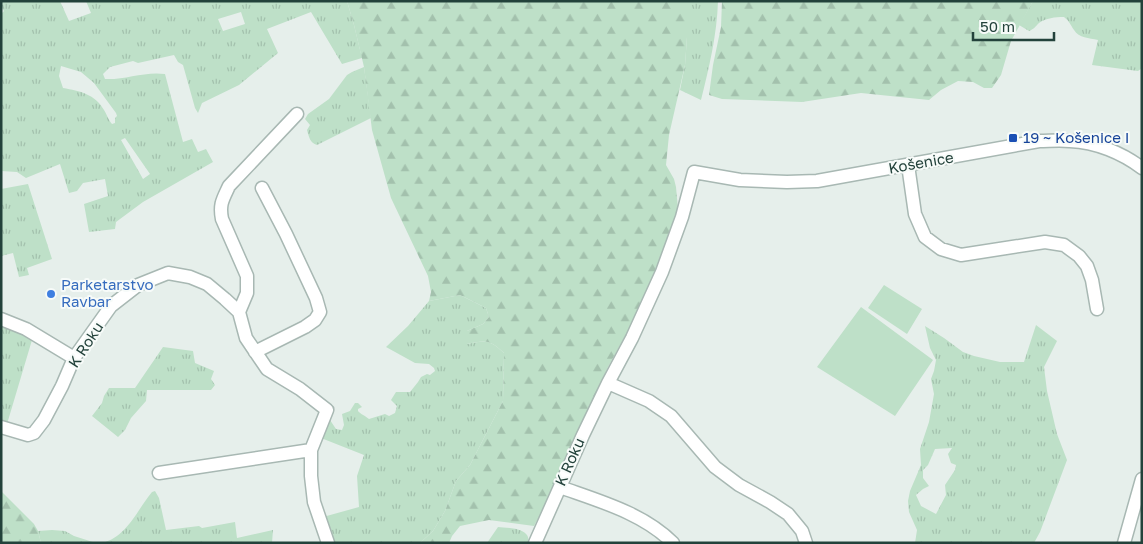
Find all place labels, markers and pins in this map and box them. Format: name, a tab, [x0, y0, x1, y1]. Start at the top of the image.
place label: 19 ~ Košenice I	[1023, 128, 1129, 146]
marker: 19 ~ Košenice I	[1007, 132, 1019, 144]
place label: Parketarstvo Ravbar	[61, 275, 154, 310]
marker: Parketarstvo Ravbar	[45, 288, 57, 300]

